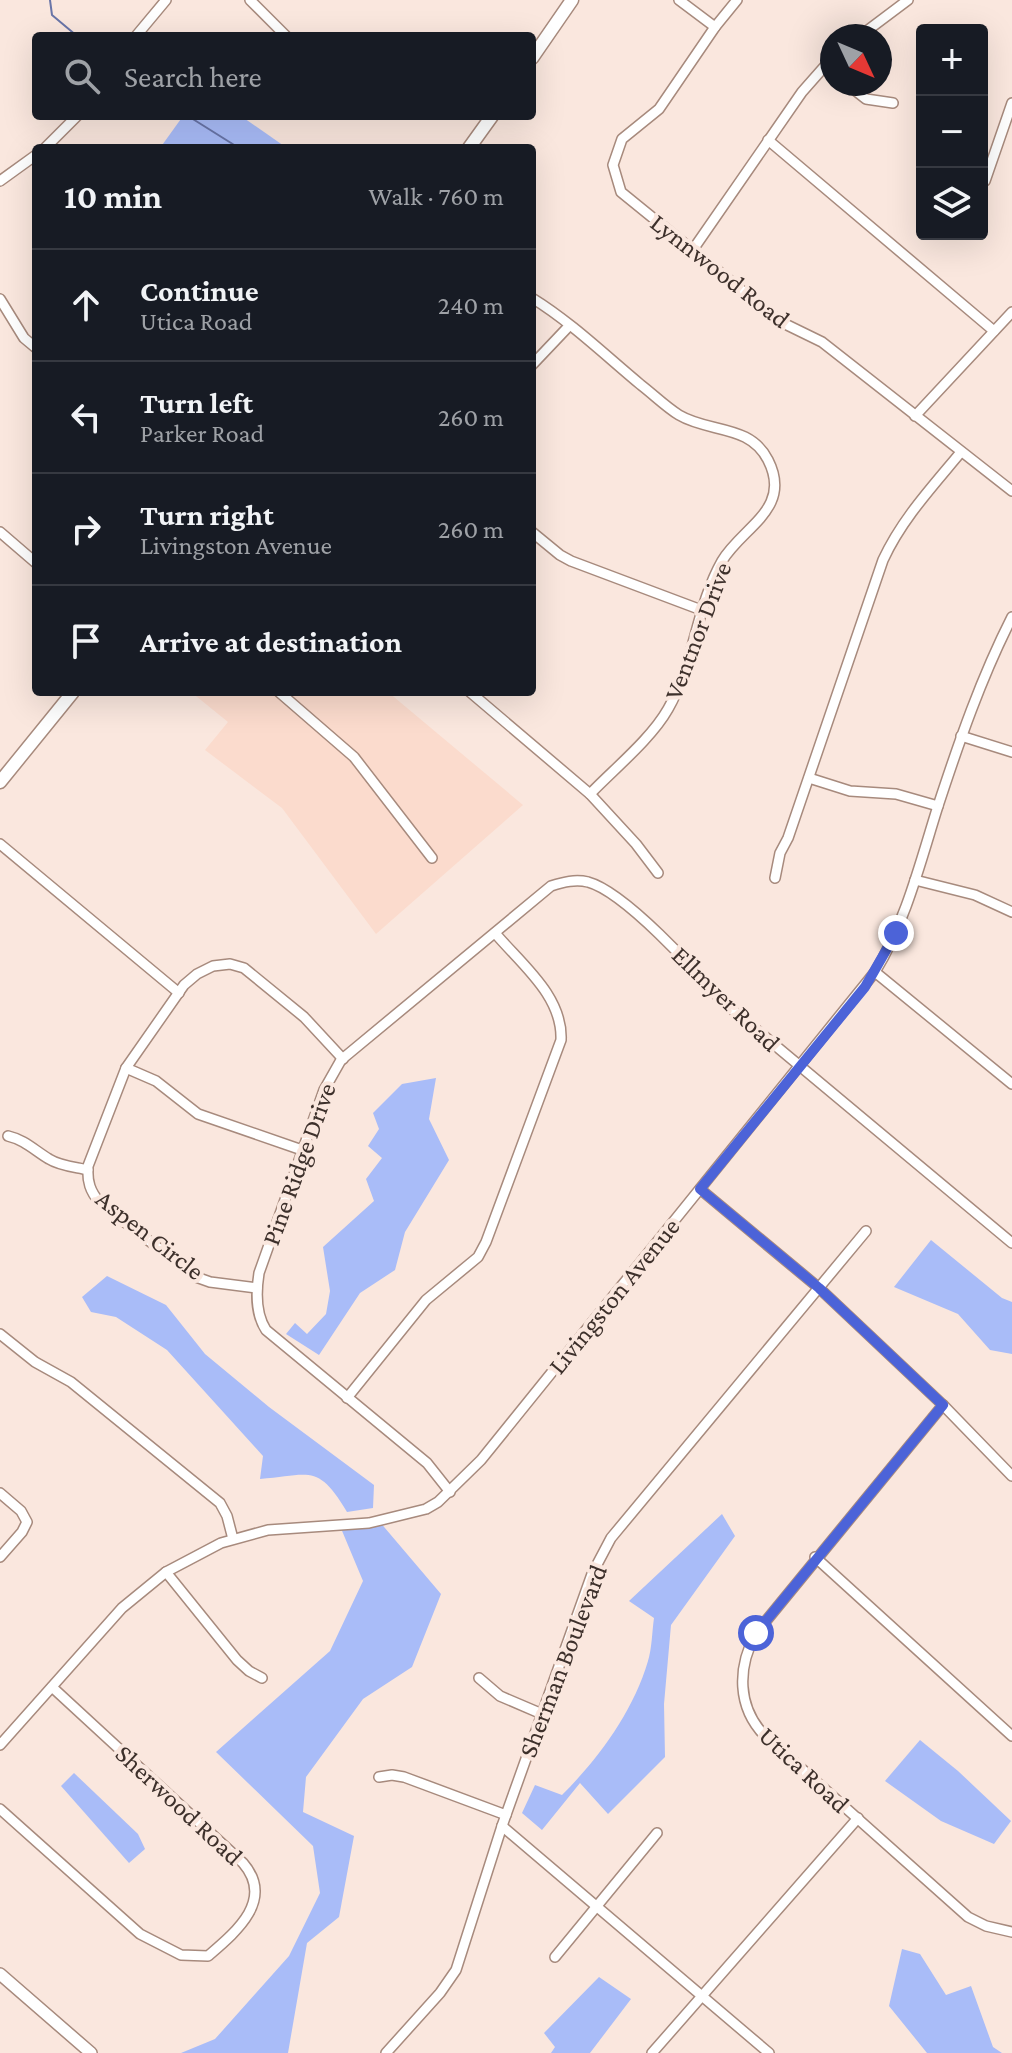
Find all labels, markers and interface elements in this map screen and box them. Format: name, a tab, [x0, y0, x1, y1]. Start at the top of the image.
north arrow	[820, 24, 892, 96]
map controls	[916, 24, 988, 240]
button: +	[916, 24, 988, 96]
search box	[32, 32, 536, 120]
icon: search	[60, 54, 104, 98]
text: Search here	[124, 60, 262, 93]
button: −	[916, 96, 988, 168]
button: layers	[916, 168, 988, 240]
text: 10 min	[64, 178, 162, 215]
text: Walk · 760 m	[369, 182, 504, 211]
street label: Lynnwood Road	[645, 208, 795, 334]
text: Continue	[140, 274, 259, 307]
icon: ahead	[64, 283, 108, 327]
text: 240 m	[438, 291, 504, 320]
text: Utica Road	[140, 307, 253, 336]
text: Turn left	[140, 386, 253, 419]
icon: left	[64, 395, 108, 439]
text: 260 m	[438, 403, 504, 432]
text: Parker Road	[140, 419, 264, 448]
text: Turn right	[140, 498, 274, 531]
icon: right	[64, 507, 108, 551]
text: 260 m	[438, 515, 504, 544]
text: Livingston Avenue	[140, 531, 332, 560]
street label: Ventnor Drive	[658, 558, 738, 704]
icon: arrive	[64, 619, 108, 663]
text: Arrive at destination	[140, 625, 402, 658]
route end	[878, 915, 914, 951]
street label: Ellmyer Road	[666, 940, 786, 1058]
street label: Pine Ridge Drive	[256, 1079, 342, 1249]
street label: Aspen Circle	[90, 1184, 210, 1286]
street label: Livingston Avenue	[542, 1212, 686, 1380]
street label: Sherman Boulevard	[513, 1560, 613, 1761]
route start	[738, 1615, 774, 1651]
street label: Utica Road	[753, 1721, 855, 1819]
street label: Sherwood Road	[110, 1739, 249, 1871]

